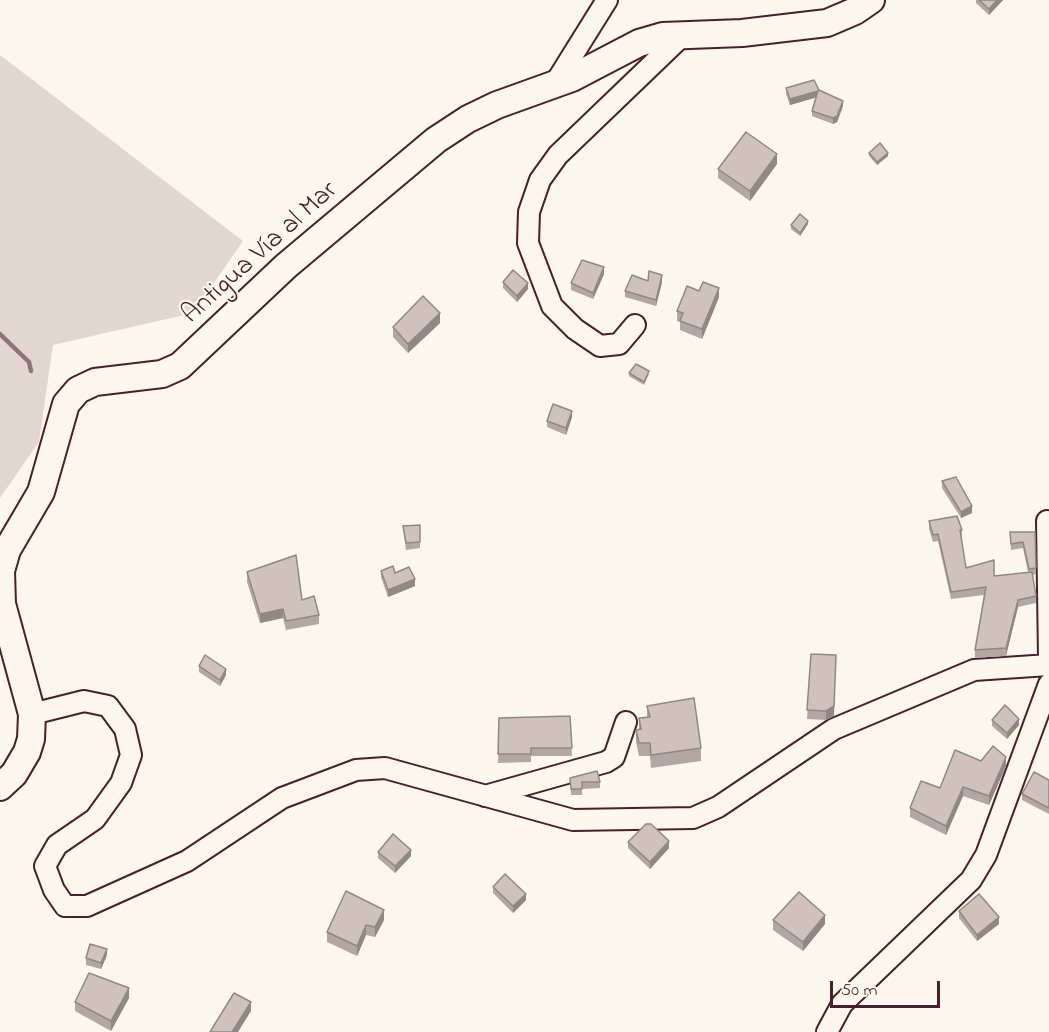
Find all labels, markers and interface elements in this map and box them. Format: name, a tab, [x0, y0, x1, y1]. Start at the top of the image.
street label: Antigua Vía al Mar	[177, 176, 345, 332]
scale bar	[833, 969, 942, 1007]
text: 50 m	[841, 978, 878, 1004]

